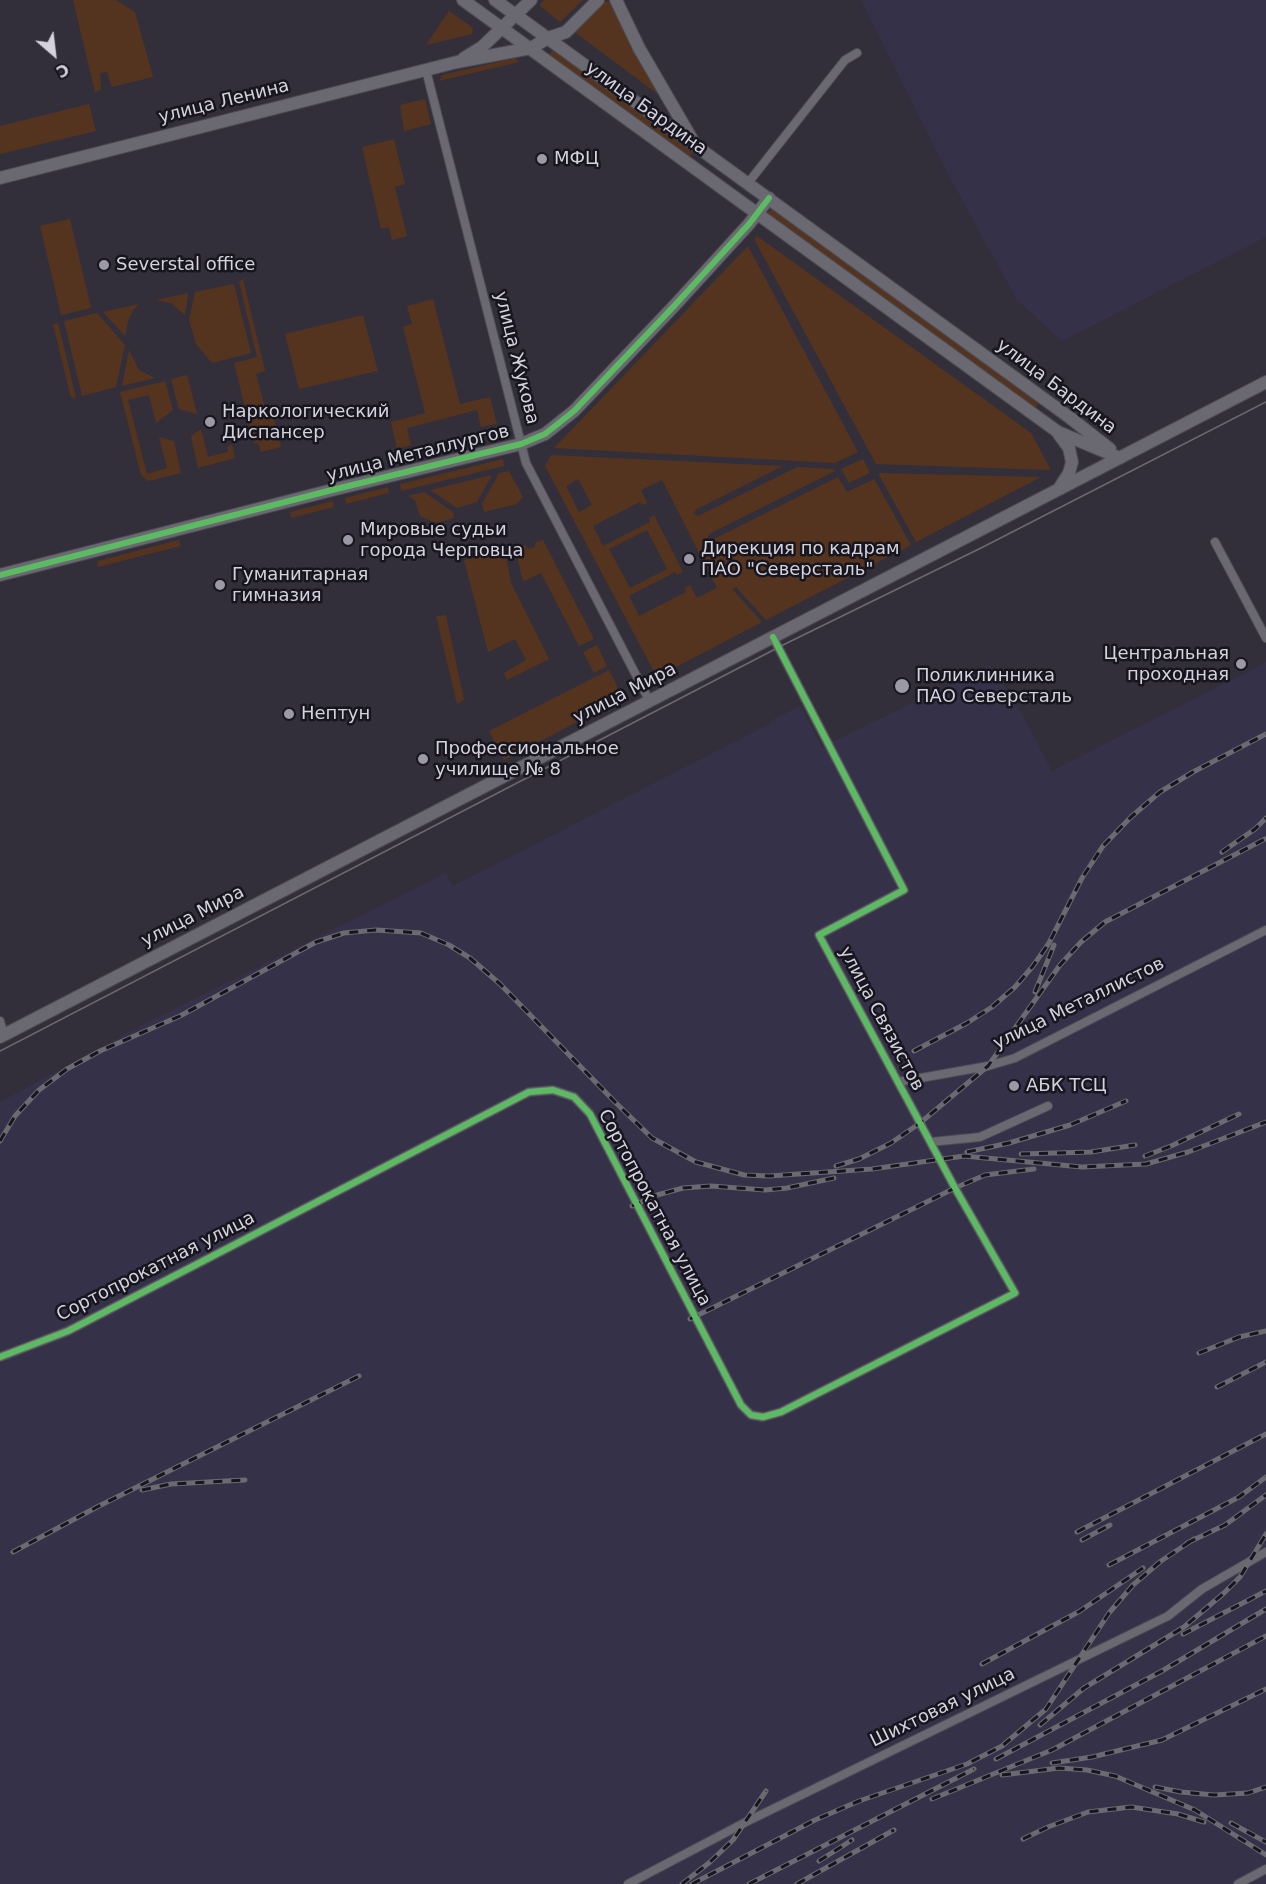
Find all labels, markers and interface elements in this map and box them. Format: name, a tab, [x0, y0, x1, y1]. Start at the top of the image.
north arrow	[24, 24, 84, 84]
street label: улица Бардина	[581, 58, 711, 160]
text: С	[53, 59, 72, 81]
street label: улица Ленина	[157, 75, 291, 129]
place label: МФЦ	[554, 148, 599, 170]
marker: МФЦ	[535, 152, 549, 166]
place label: Severstal office	[116, 254, 255, 276]
marker: Severstal office	[97, 258, 111, 272]
street label: улица Жукова	[489, 289, 543, 427]
street label: улица Бардина	[992, 335, 1120, 439]
place label: Наркологический Диспансер	[222, 401, 389, 444]
marker: Наркологический Диспансер	[203, 415, 217, 429]
street label: улица Металлургов	[325, 421, 511, 487]
place label: Мировые судьи города Черповца	[360, 519, 524, 562]
marker: Мировые судьи города Черповца	[341, 533, 355, 547]
place label: Дирекция по кадрам ПАО "Северсталь"	[701, 538, 900, 580]
marker: Дирекция по кадрам ПАО "Северсталь"	[682, 552, 696, 566]
place label: Гуманитарная гимназия	[232, 564, 368, 606]
marker: Гуманитарная гимназия	[213, 578, 227, 592]
place label: Центральная проходная	[1104, 643, 1229, 686]
marker: Центральная проходная	[1234, 657, 1248, 671]
street label: улица Мира	[570, 659, 680, 729]
place label: Поликлинника ПАО Северсталь	[916, 665, 1072, 708]
marker: Поликлинника ПАО Северсталь	[893, 677, 911, 695]
place label: Нептун	[301, 703, 370, 725]
marker: Нептун	[282, 707, 296, 721]
place label: Профессиональное училище № 8	[435, 738, 619, 780]
marker: Профессиональное училище № 8	[416, 752, 430, 766]
street label: улица Мира	[138, 882, 248, 952]
street label: улица Связистов	[834, 943, 928, 1095]
street label: улица Металлистов	[990, 953, 1168, 1055]
place label: АБК ТСЦ	[1026, 1075, 1107, 1097]
marker: АБК ТСЦ	[1007, 1079, 1021, 1093]
street label: Сортопрокатная улица	[593, 1106, 715, 1310]
street label: Сортопрокатная улица	[53, 1208, 259, 1326]
street label: Шихтовая улица	[867, 1664, 1019, 1752]

